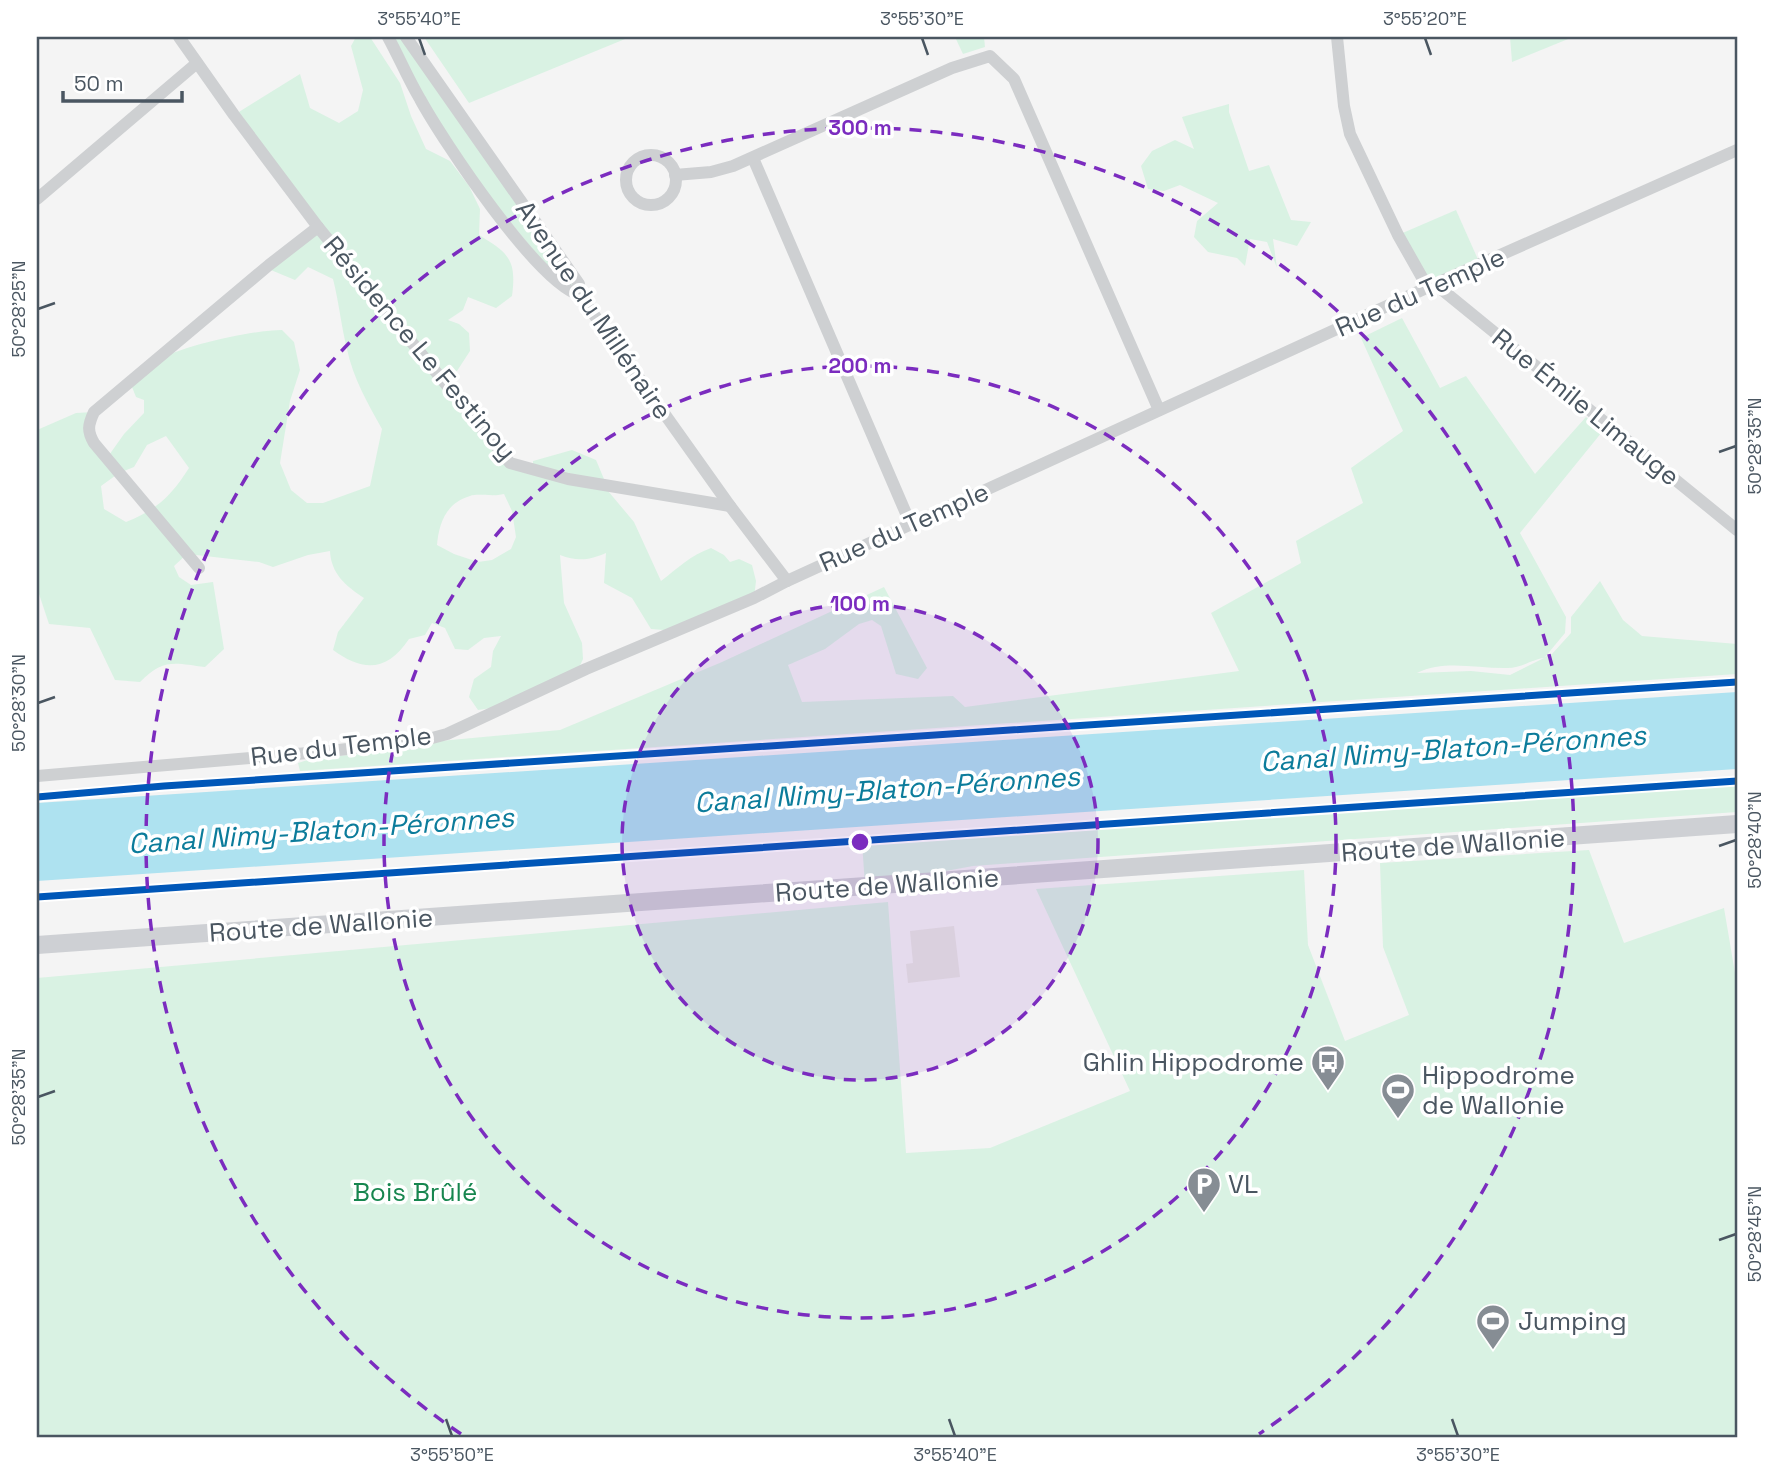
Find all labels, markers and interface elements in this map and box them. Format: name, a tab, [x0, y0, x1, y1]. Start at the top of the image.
text: 3°55'40"E	[377, 7, 461, 30]
text: 3°55'30"E	[880, 7, 964, 30]
text: 3°55'20"E	[1383, 7, 1467, 30]
scale bar	[63, 60, 182, 104]
text: 50 m	[74, 70, 124, 97]
text: 300 m	[828, 114, 892, 141]
street label: Avenue du Millénaire	[508, 194, 680, 426]
street label: Résidence Le Festinoy	[316, 229, 524, 467]
street label: Rue du Temple	[1330, 239, 1510, 345]
text: 50°28'25"N	[7, 260, 30, 358]
street label: Rue Émile Limauge	[1485, 321, 1687, 493]
text: 200 m	[829, 352, 891, 379]
text: 50°28'35"N	[1743, 397, 1766, 495]
street label: Rue du Temple	[814, 474, 994, 580]
text: 100 m	[830, 590, 890, 617]
text: 50°28'30"N	[7, 654, 30, 752]
water label: Canal Nimy-Blaton-Péronnes	[1259, 716, 1648, 779]
street label: Rue du Temple	[249, 718, 433, 774]
water label: Canal Nimy-Blaton-Péronnes	[693, 757, 1082, 820]
text: 50°28'40"N	[1743, 791, 1766, 889]
water label: Canal Nimy-Blaton-Péronnes	[127, 798, 516, 861]
street label: Route de Wallonie	[1340, 820, 1566, 870]
centre of rings	[848, 830, 872, 854]
street label: Route de Wallonie	[774, 860, 1000, 910]
street label: Route de Wallonie	[208, 900, 434, 950]
bus stop icon: Ghlin Hippodrome	[1309, 1043, 1347, 1092]
place label: Ghlin Hippodrome	[1083, 1045, 1304, 1079]
text: 50°28'35"N	[7, 1048, 30, 1146]
place label: Hippodrome de Wallonie	[1422, 1058, 1575, 1122]
sports icon: Hippodrome de Wallonie	[1379, 1071, 1417, 1120]
parking icon: VL	[1185, 1165, 1223, 1214]
place label: VL	[1228, 1167, 1258, 1201]
park label: Bois Brûlé	[353, 1175, 477, 1209]
text: 50°28'45"N	[1743, 1186, 1766, 1282]
sports icon: Jumping	[1474, 1302, 1512, 1351]
place label: Jumping	[1518, 1304, 1627, 1338]
text: 3°55'50"E	[410, 1443, 494, 1466]
text: 3°55'40"E	[913, 1443, 997, 1466]
text: 3°55'30"E	[1416, 1443, 1500, 1466]

